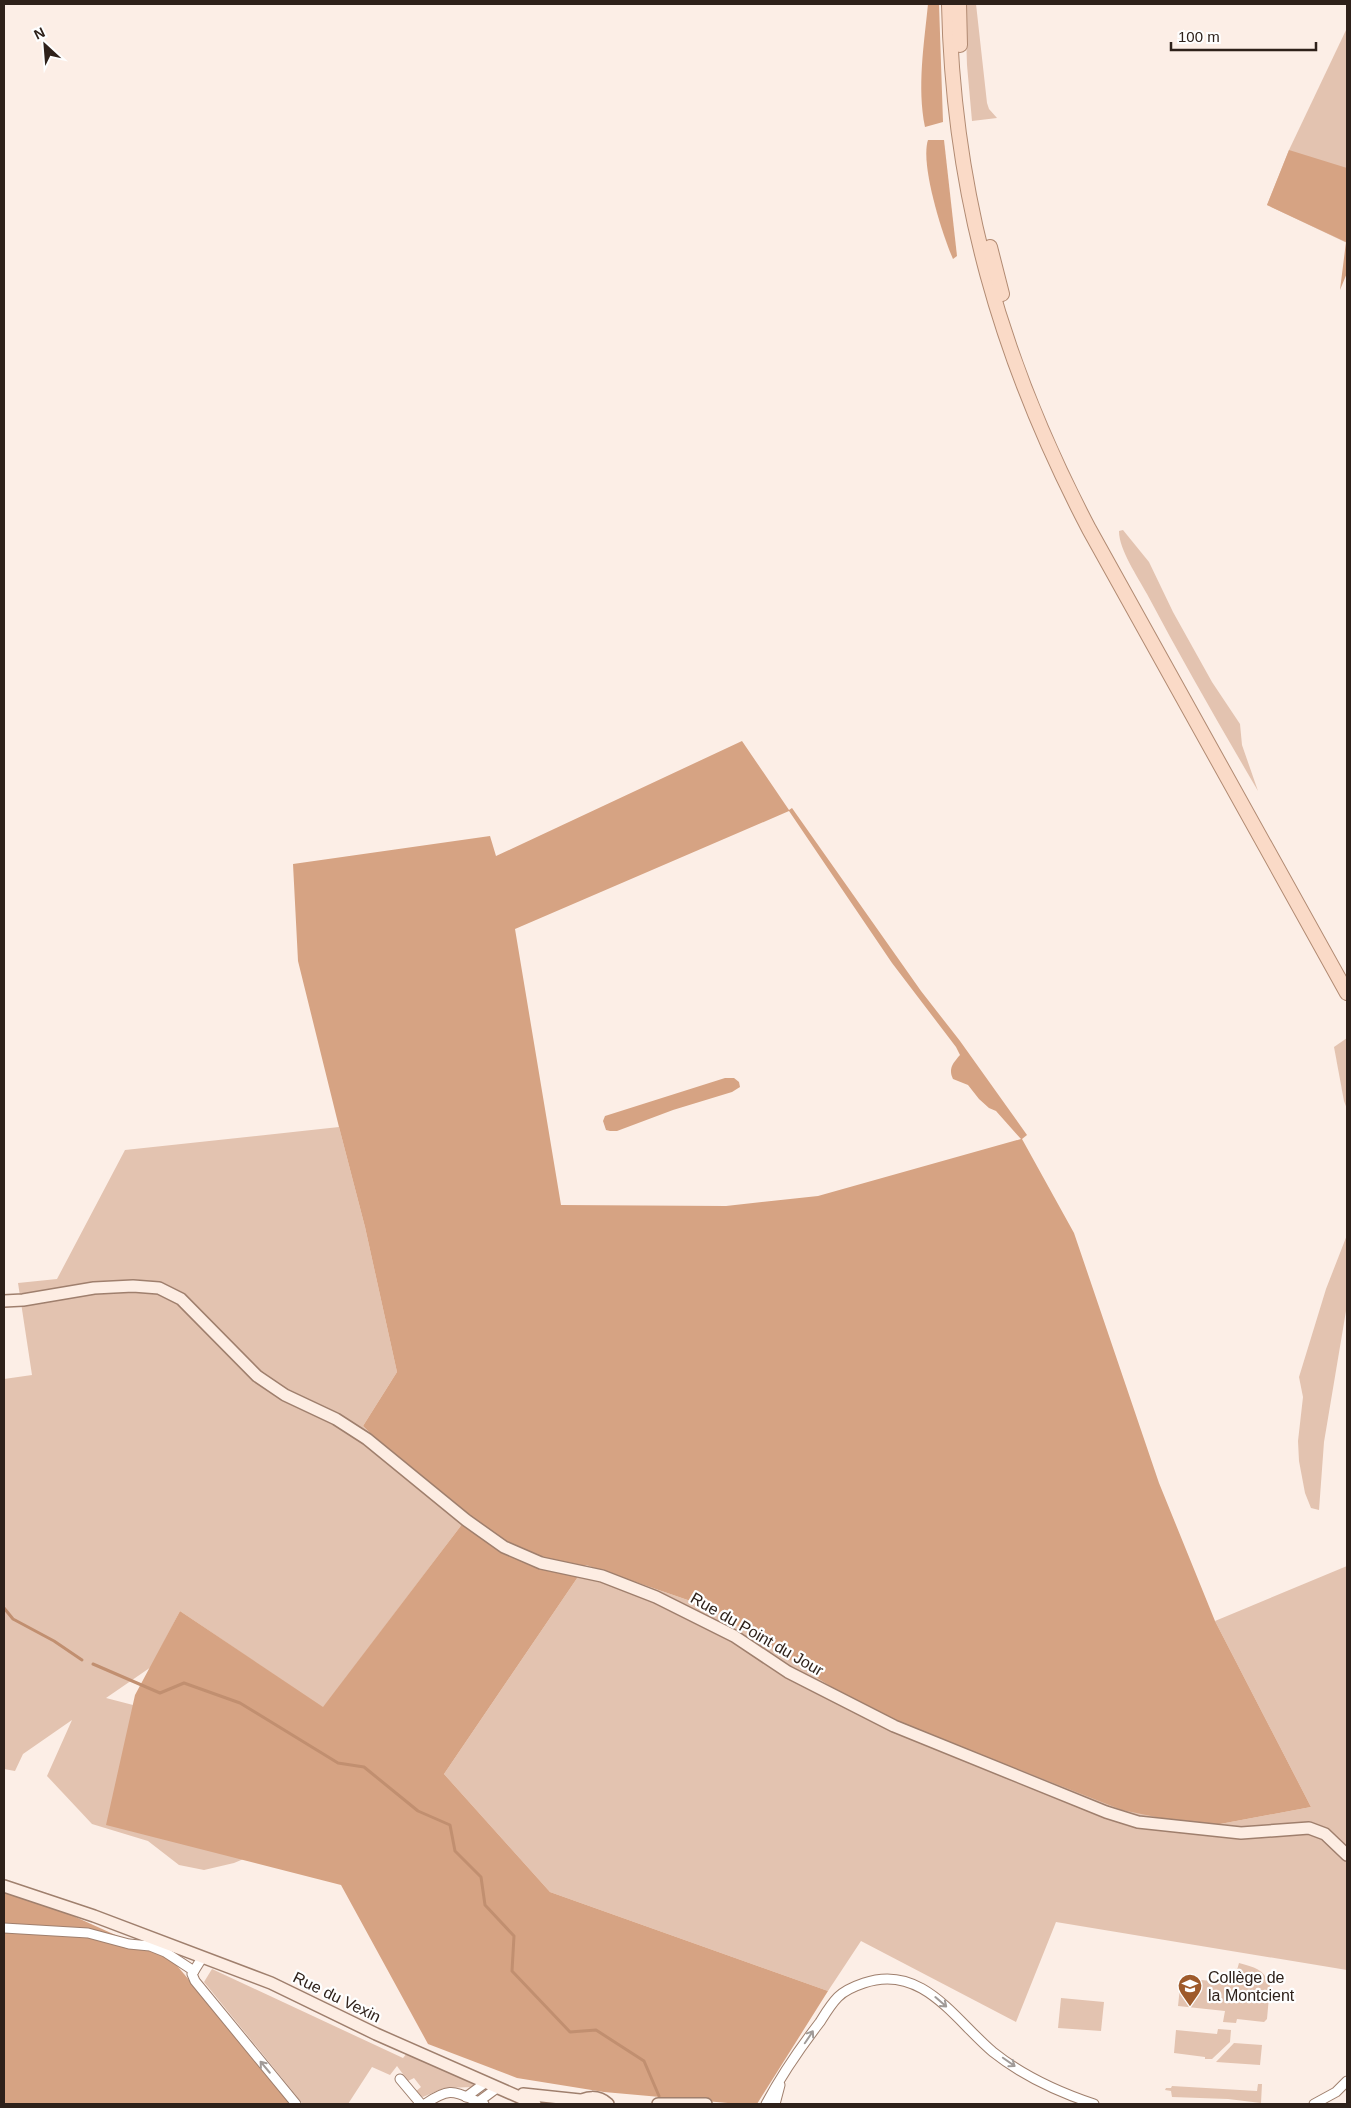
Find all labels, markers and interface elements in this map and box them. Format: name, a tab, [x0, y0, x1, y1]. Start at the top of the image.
north arrow	[20, 20, 70, 70]
scale bar	[1171, 20, 1316, 52]
text: N	[31, 24, 47, 43]
text: 100 m	[1178, 28, 1220, 45]
street label: Rue du Point du Jour	[688, 1589, 827, 1679]
street label: Rue du Vexin	[290, 1968, 384, 2026]
place label: Collège de la Montcient	[1208, 1969, 1295, 2004]
school or university icon: Collège de la Montcient	[1177, 1973, 1203, 2007]
one-way arrow	[934, 1996, 947, 2008]
one-way arrow	[804, 2030, 814, 2044]
one-way arrow	[1002, 2057, 1015, 2068]
one-way arrow	[260, 2060, 271, 2073]

